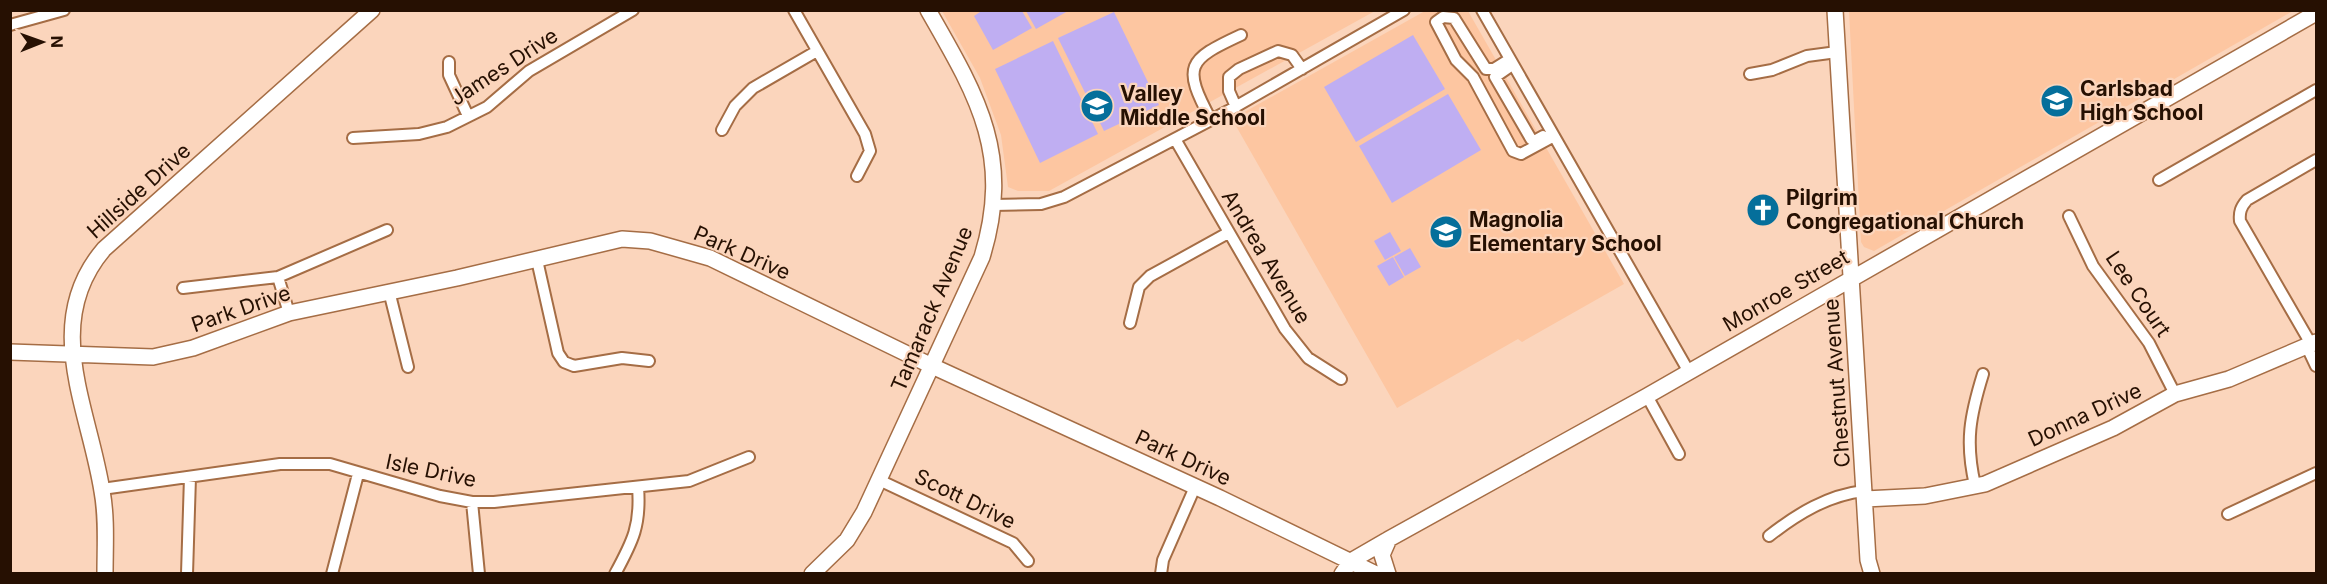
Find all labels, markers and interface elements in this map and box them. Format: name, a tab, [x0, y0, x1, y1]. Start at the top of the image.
north arrow	[12, 12, 72, 72]
street label: James Drive	[445, 22, 562, 111]
text: N	[47, 35, 67, 48]
place label: Carlsbad High School	[2080, 76, 2203, 125]
place label: Valley Middle School	[1120, 81, 1266, 130]
school or university icon: Carlsbad High School	[2039, 83, 2075, 119]
school or university icon: Valley Middle School	[1079, 88, 1115, 124]
street label: Hillside Drive	[82, 138, 195, 243]
street label: Andrea Avenue	[1217, 185, 1316, 328]
place label: Pilgrim Congregational Church	[1786, 185, 2024, 234]
church icon: Pilgrim Congregational Church	[1745, 192, 1781, 228]
place label: Magnolia Elementary School	[1469, 207, 1662, 256]
school or university icon: Magnolia Elementary School	[1428, 214, 1464, 250]
street label: Park Drive	[690, 220, 794, 285]
street label: Tamarack Avenue	[885, 223, 978, 395]
street label: Monroe Street	[1718, 244, 1853, 337]
street label: Lee Court	[2101, 246, 2176, 341]
street label: Park Drive	[188, 280, 294, 337]
street label: Chestnut Avenue	[1818, 298, 1855, 468]
street label: Donna Drive	[2024, 377, 2146, 452]
street label: Park Drive	[1131, 424, 1235, 491]
street label: Isle Drive	[383, 449, 479, 492]
street label: Scott Drive	[911, 463, 1020, 534]

